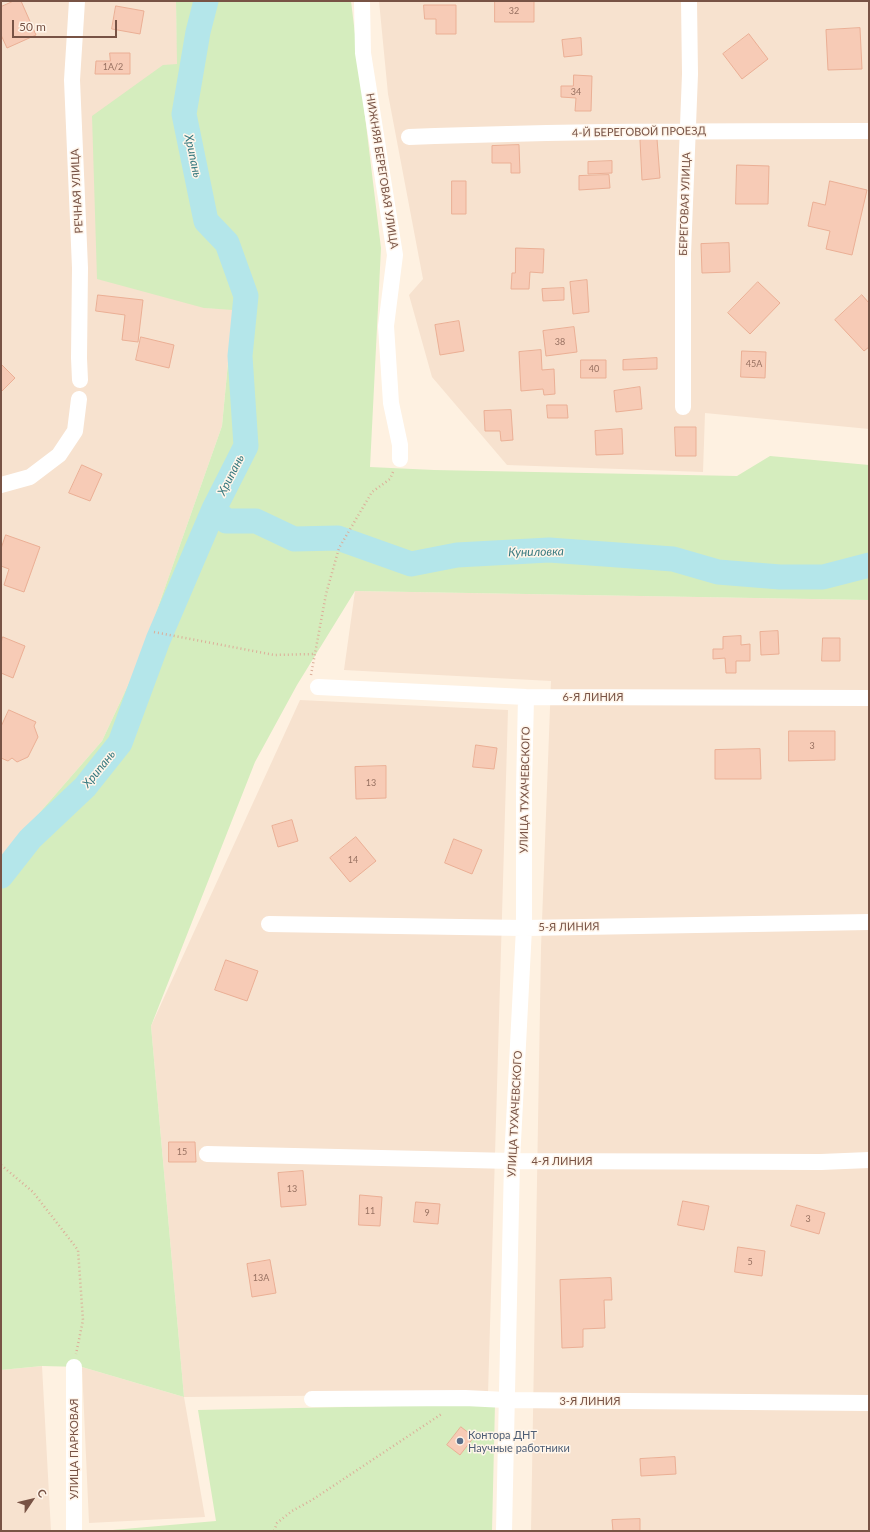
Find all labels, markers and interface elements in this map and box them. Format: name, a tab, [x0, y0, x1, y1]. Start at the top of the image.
house number: 32	[509, 6, 519, 16]
scale bar	[14, 12, 119, 38]
text: 50 m	[19, 19, 46, 34]
house number: 1А/2	[103, 62, 123, 72]
house number: 34	[571, 87, 581, 97]
street label: НИЖНЯЯ БЕРЕГОВАЯ УЛИЦА	[363, 92, 401, 250]
street label: 4-Й БЕРЕГОВОЙ ПРОЕЗД	[572, 124, 706, 140]
water label: Хрипань	[181, 133, 205, 179]
street label: РЕЧНАЯ УЛИЦА	[68, 148, 86, 234]
street label: БЕРЕГОВАЯ УЛИЦА	[677, 152, 693, 256]
house number: 38	[555, 337, 565, 347]
house number: 45А	[746, 359, 762, 369]
house number: 40	[589, 364, 599, 374]
water label: Хрипань	[215, 452, 247, 498]
water label: Куниловка	[508, 544, 564, 560]
street label: 6-Я ЛИНИЯ	[562, 690, 624, 704]
street label: УЛИЦА ТУХАЧЕВСКОГО	[517, 726, 533, 854]
house number: 3	[809, 741, 815, 751]
water label: Хрипань	[80, 747, 118, 791]
house number: 13	[366, 778, 376, 788]
house number: 14	[348, 855, 358, 865]
street label: 5-Я ЛИНИЯ	[538, 920, 600, 934]
street label: УЛИЦА ТУХАЧЕВСКОГО	[505, 1050, 525, 1178]
house number: 15	[177, 1147, 187, 1157]
street label: 4-Я ЛИНИЯ	[531, 1154, 593, 1168]
house number: 13	[287, 1184, 297, 1194]
house number: 11	[365, 1206, 375, 1216]
house number: 9	[424, 1208, 430, 1218]
house number: 3	[805, 1214, 811, 1224]
house number: 5	[747, 1257, 753, 1267]
house number: 13А	[253, 1273, 269, 1283]
street label: 3-Я ЛИНИЯ	[559, 1394, 621, 1408]
street label: УЛИЦА ПАРКОВАЯ	[67, 1398, 81, 1500]
place label: Контора ДНТ Научные работники	[468, 1428, 570, 1454]
marker: Контора ДНТ Научные работники	[455, 1436, 465, 1446]
north arrow	[12, 1480, 52, 1520]
text: С	[35, 1486, 50, 1500]

